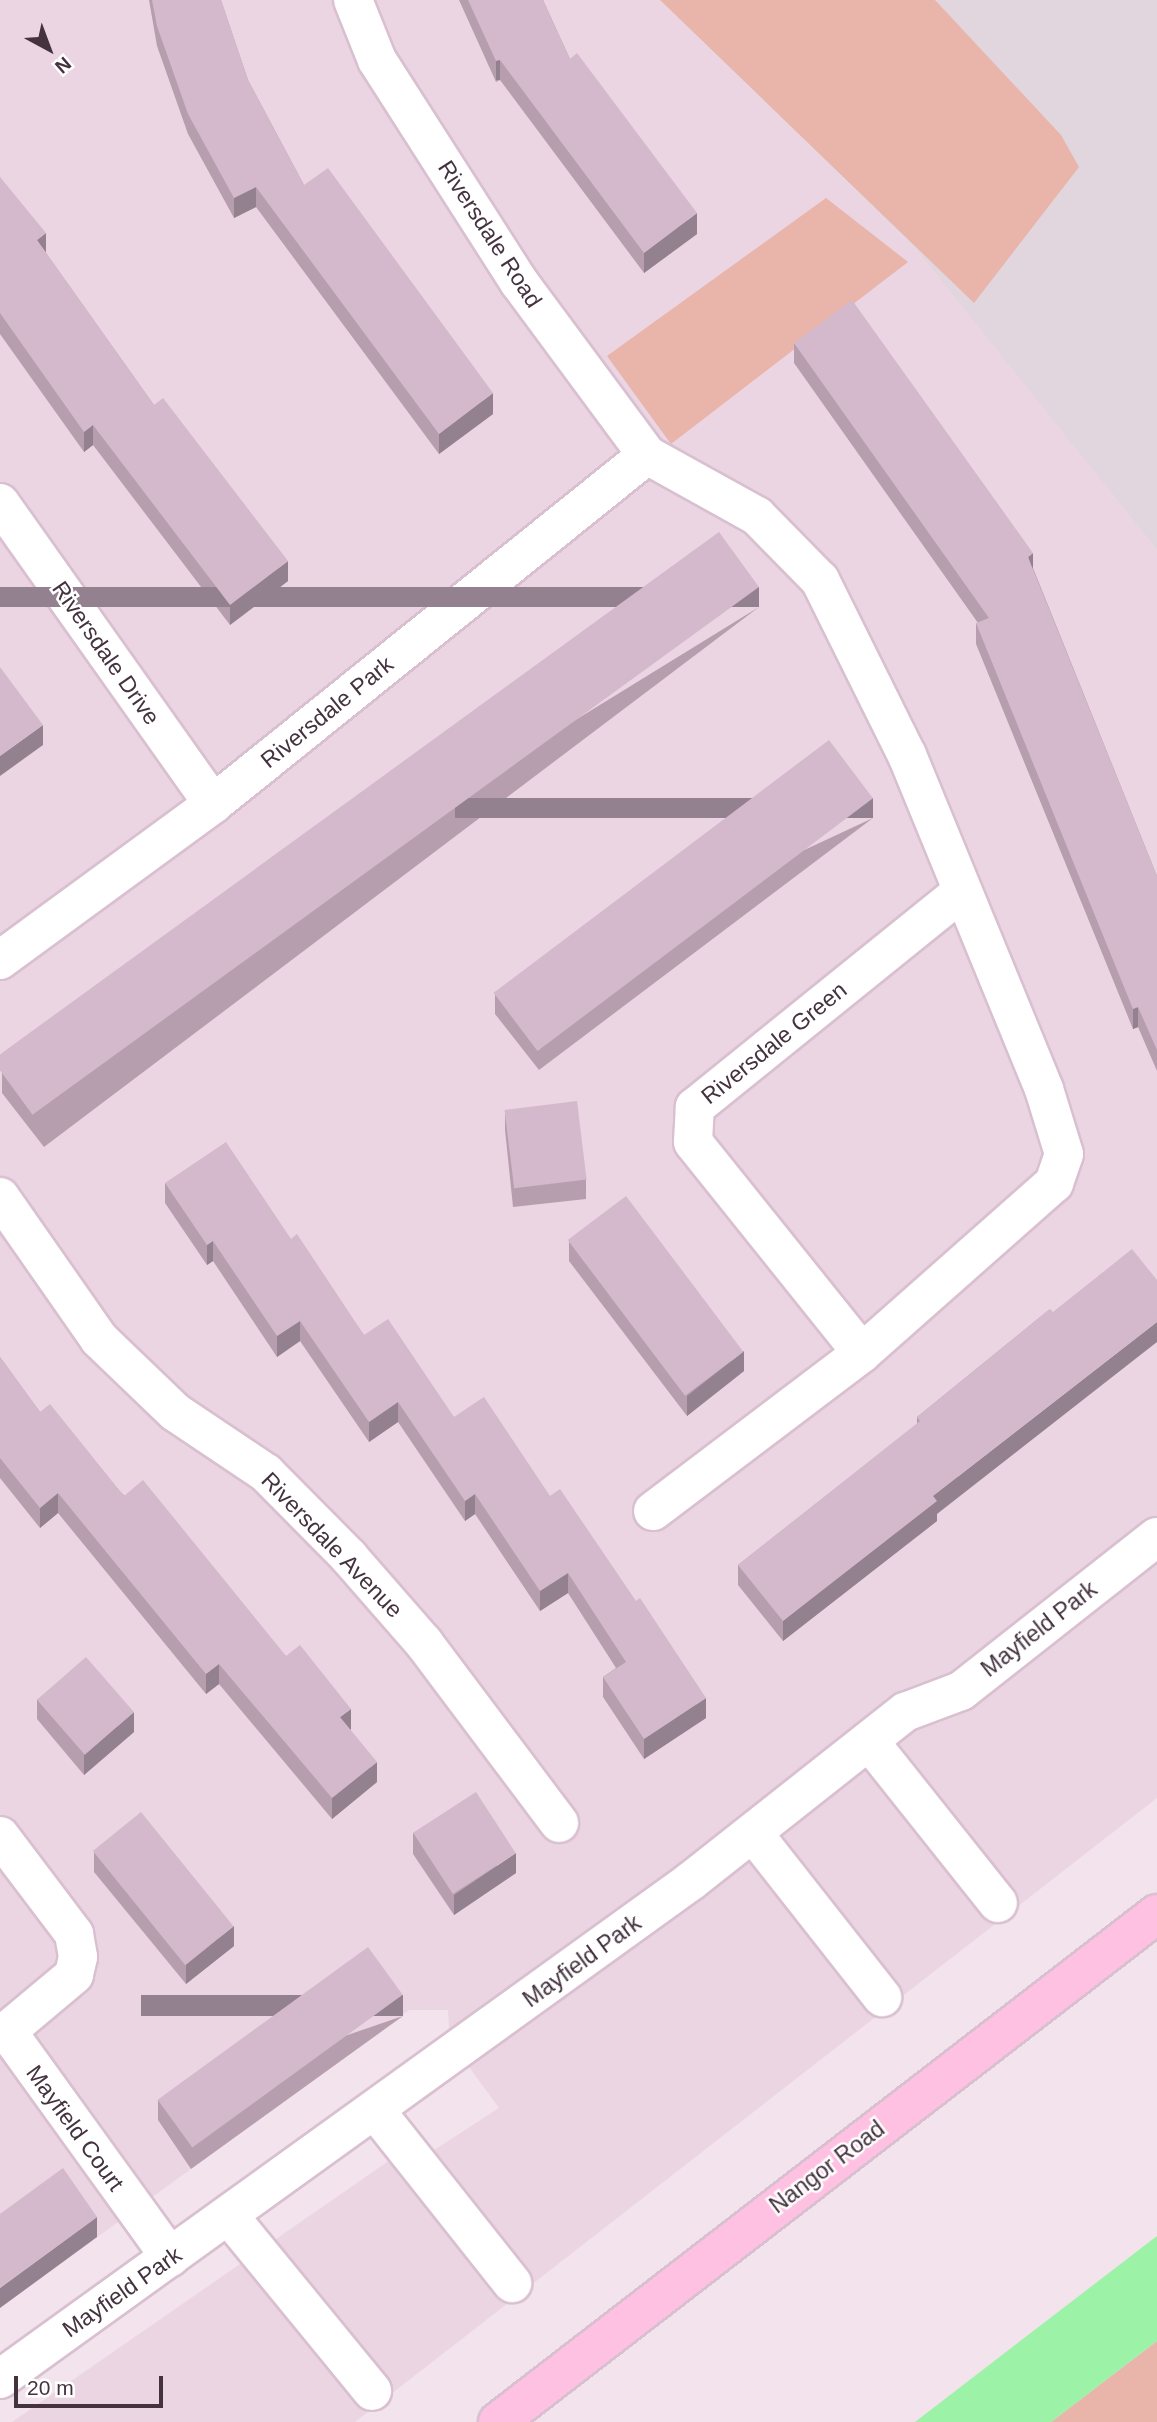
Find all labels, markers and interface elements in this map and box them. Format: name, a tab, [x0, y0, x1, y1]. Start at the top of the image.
north arrow	[14, 14, 84, 84]
text: N	[51, 53, 75, 78]
street label: Riversdale Road	[432, 155, 548, 313]
street label: Riversdale Drive	[46, 576, 166, 730]
street label: Riversdale Park	[255, 650, 399, 774]
street label: Riversdale Green	[696, 976, 852, 1110]
street label: Riversdale Avenue	[255, 1466, 409, 1624]
street label: Mayfield Park	[976, 1575, 1102, 1683]
street label: Mayfield Park	[518, 1909, 646, 2013]
street label: Mayfield Court	[20, 2060, 130, 2196]
street label: Nangor Road	[764, 2115, 890, 2219]
street label: Mayfield Park	[57, 2241, 187, 2343]
scale bar	[18, 2362, 166, 2406]
text: 20 m	[27, 2376, 74, 2399]

